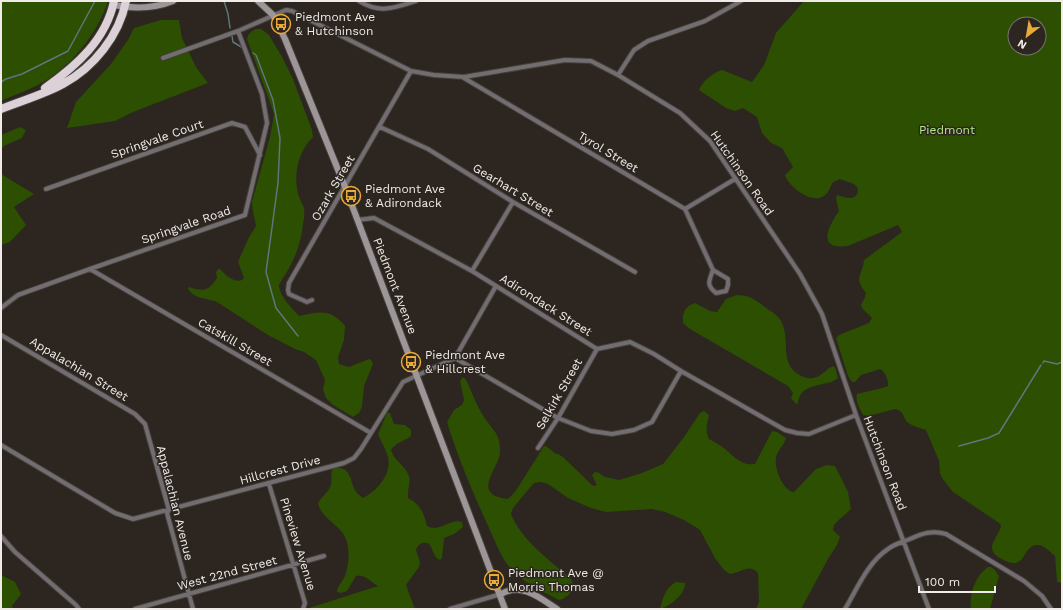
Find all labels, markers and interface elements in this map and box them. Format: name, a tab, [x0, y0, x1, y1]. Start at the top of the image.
place label: Piedmont Ave & Hutchinson	[295, 10, 375, 38]
bus stop icon: Piedmont Ave & Hutchinson	[270, 13, 292, 35]
north arrow	[1007, 16, 1047, 56]
text: N	[1015, 36, 1029, 52]
street label: Springvale Court	[109, 117, 205, 161]
park label: Piedmont	[919, 123, 975, 137]
street label: Hutchinson Road	[708, 128, 776, 218]
street label: Tyrol Street	[575, 129, 641, 175]
street label: Ozark Street	[308, 153, 358, 223]
street label: Gearhart Street	[470, 160, 556, 220]
place label: Piedmont Ave & Adirondack	[365, 182, 445, 210]
bus stop icon: Piedmont Ave & Adirondack	[340, 185, 362, 207]
street label: Springvale Road	[139, 203, 233, 247]
street label: Piedmont Avenue	[370, 236, 420, 336]
street label: Adirondack Street	[497, 271, 595, 339]
street label: Catskill Street	[195, 315, 275, 369]
street label: Appalachian Street	[27, 334, 131, 404]
place label: Piedmont Ave & Hillcrest	[425, 348, 505, 376]
bus stop icon: Piedmont Ave & Hillcrest	[400, 351, 422, 373]
street label: Selkirk Street	[533, 356, 585, 432]
street label: Hutchinson Road	[861, 414, 909, 512]
street label: Appalachian Avenue	[154, 444, 196, 562]
street label: Hillcrest Drive	[238, 452, 322, 488]
street label: Pineview Avenue	[277, 496, 319, 592]
street label: West 22nd Street	[176, 553, 278, 593]
place label: Piedmont Ave @ Morris Thomas	[508, 566, 604, 594]
scale bar	[919, 568, 995, 594]
bus stop icon: Piedmont Ave @ Morris Thomas	[483, 569, 505, 591]
text: 100 m	[925, 575, 960, 589]

